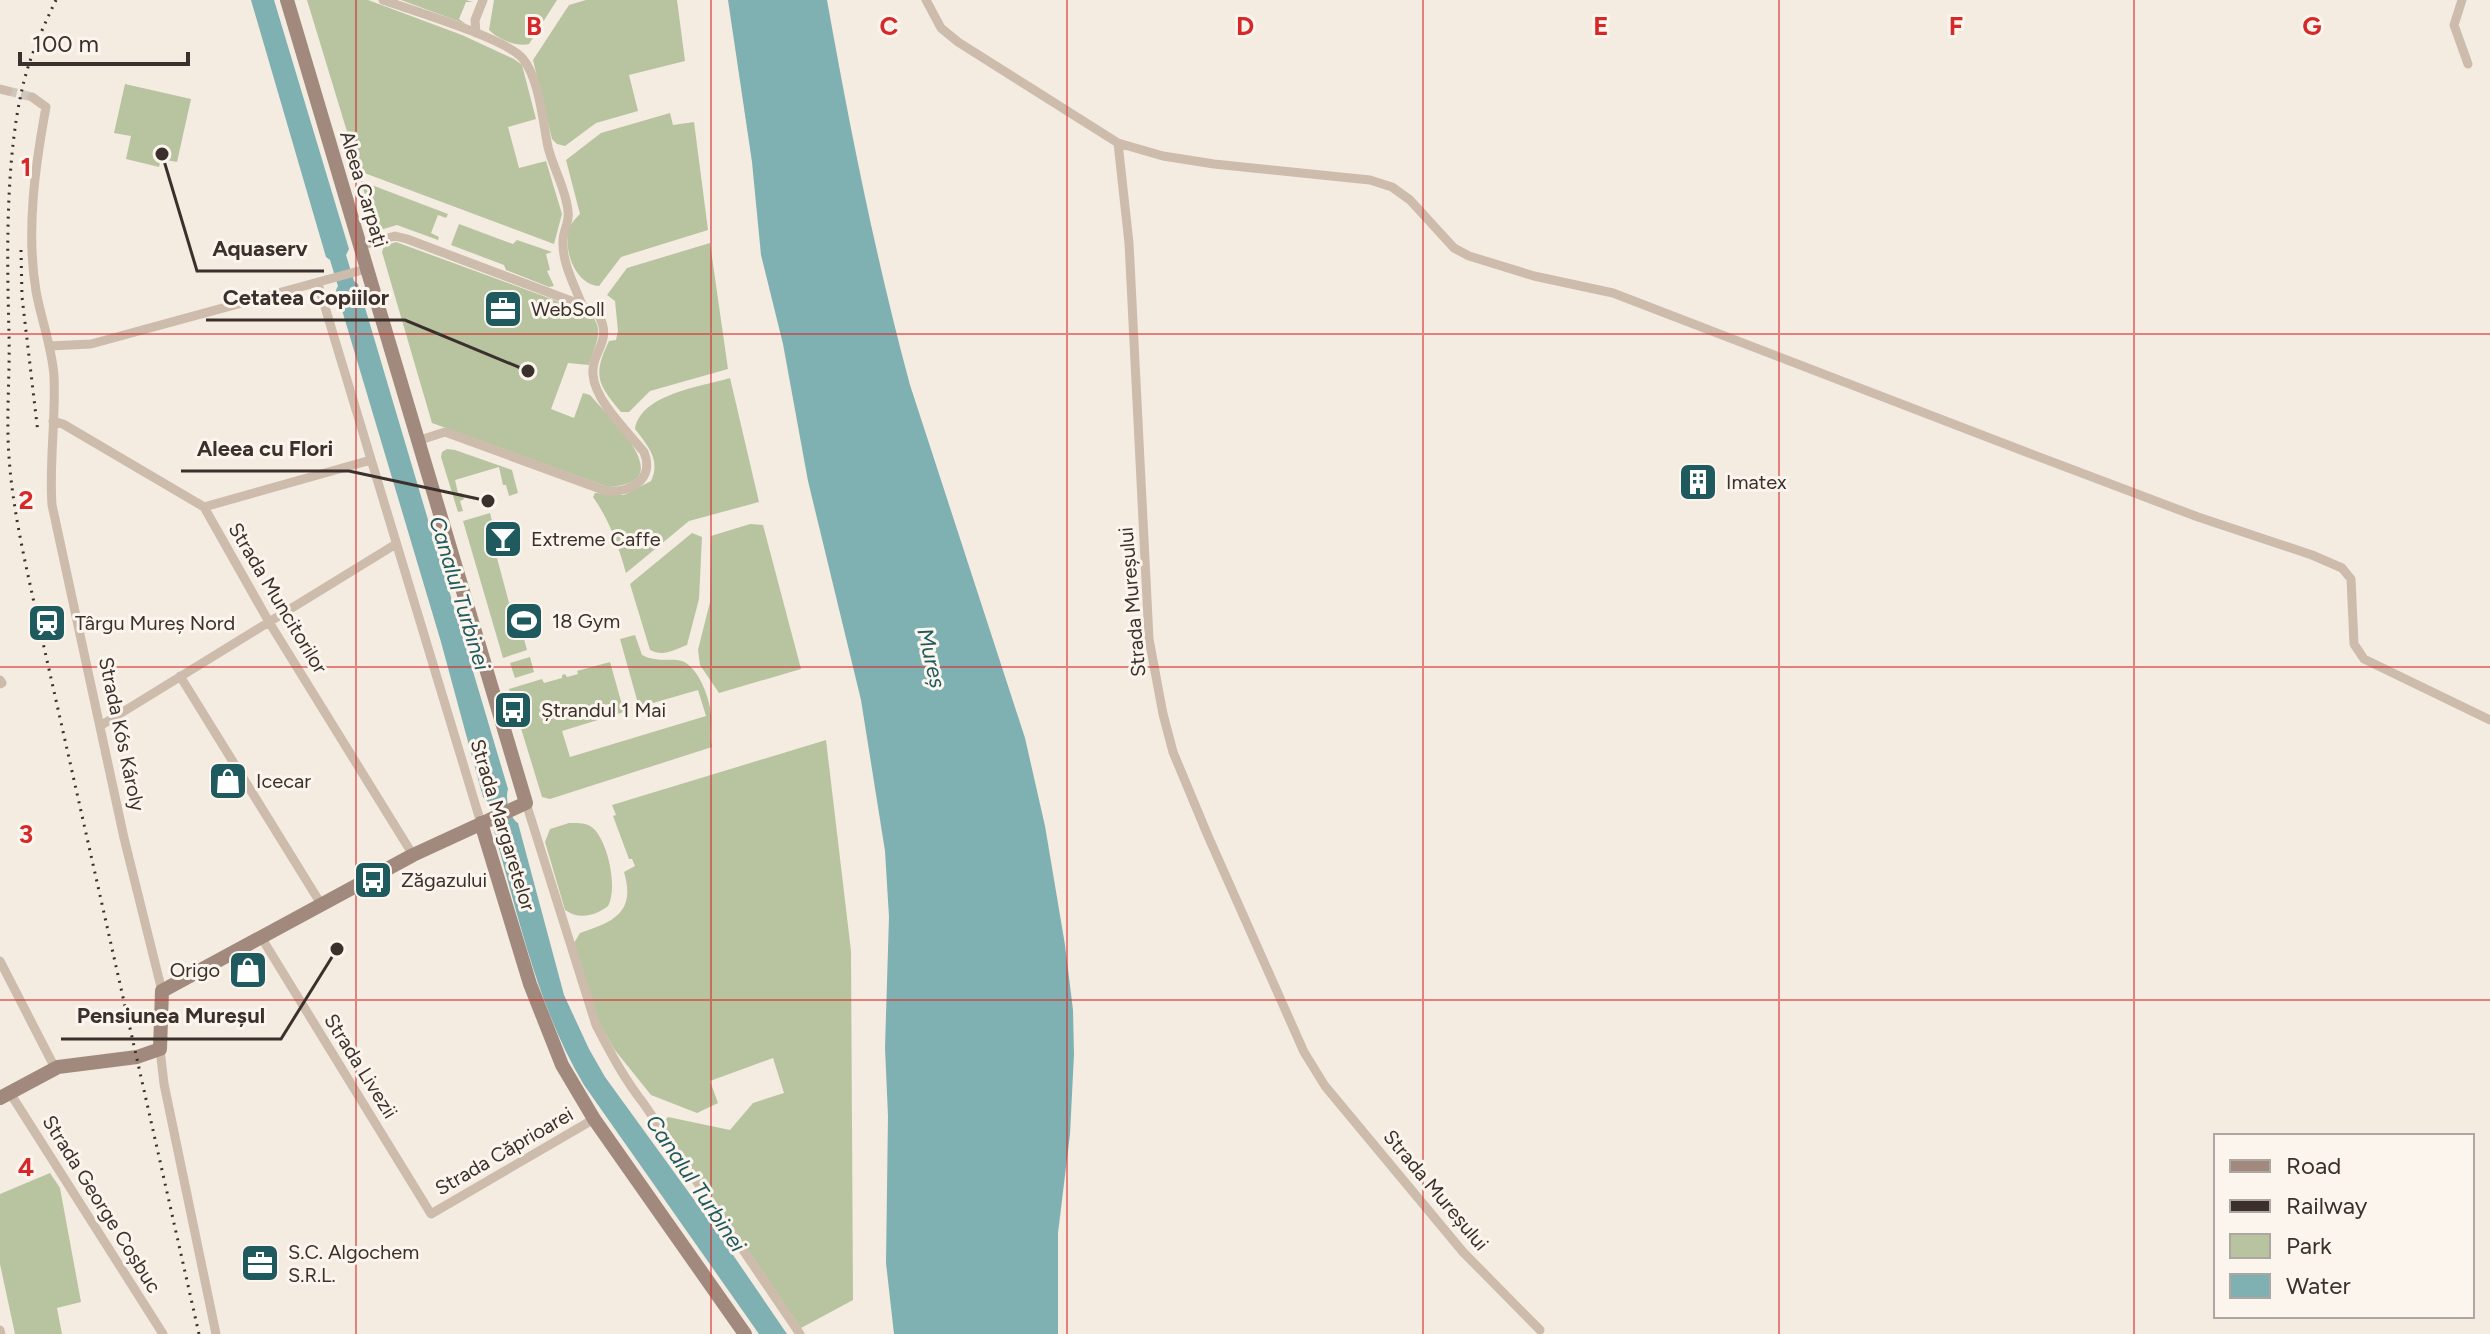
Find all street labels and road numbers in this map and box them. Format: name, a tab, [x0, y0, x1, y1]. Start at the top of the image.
street label: Aleea Carpați	[335, 128, 393, 250]
street label: Strada Muncitorilor	[224, 518, 333, 678]
street label: Strada Mureșului	[1114, 526, 1150, 678]
street label: Strada Kós Károly	[94, 655, 150, 814]
street label: Strada Margaretelor	[465, 736, 541, 914]
street label: Strada Livezii	[319, 1009, 403, 1123]
street label: Strada Căprioarei	[431, 1102, 577, 1200]
street label: Strada George Coșbuc	[38, 1111, 167, 1297]
street label: Strada Mureșului	[1379, 1125, 1493, 1255]

